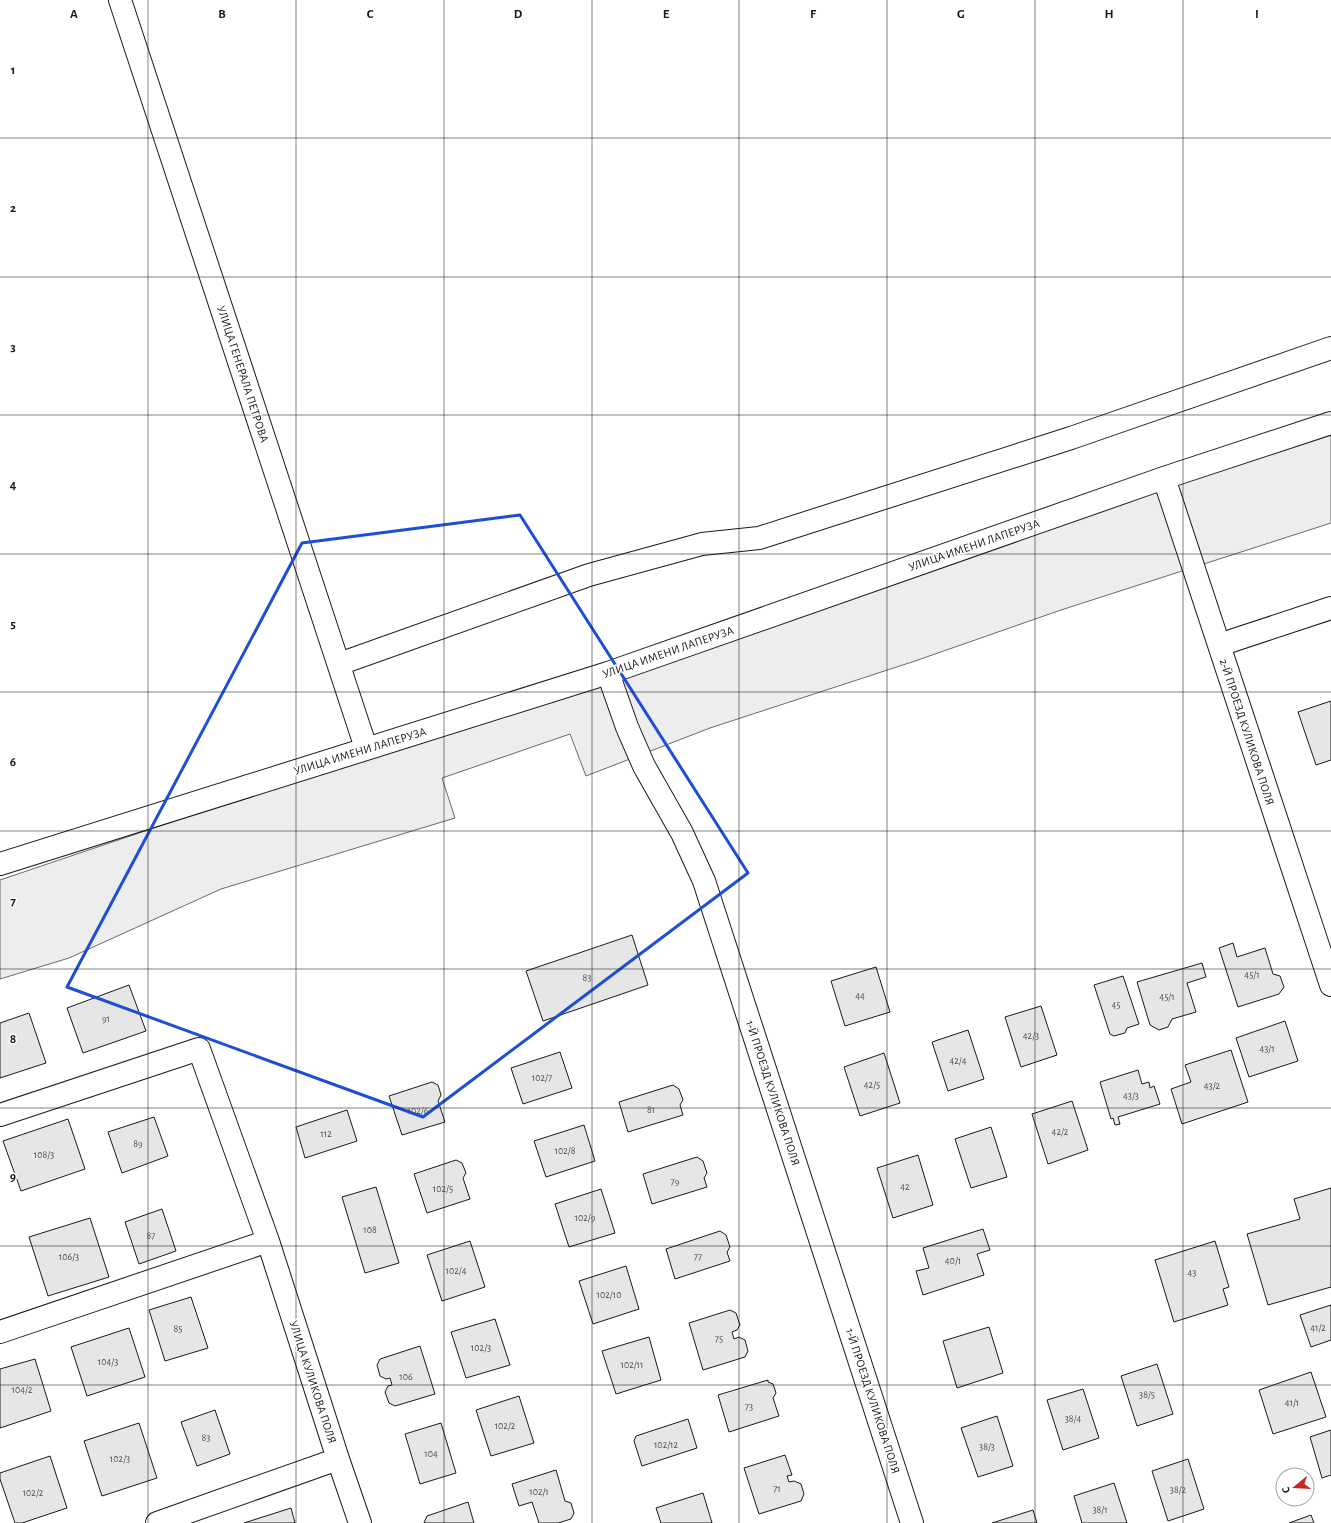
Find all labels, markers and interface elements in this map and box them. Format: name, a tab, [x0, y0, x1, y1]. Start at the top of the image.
text: A	[70, 8, 78, 21]
text: B	[218, 8, 226, 21]
text: C	[367, 8, 374, 21]
text: D	[514, 8, 523, 21]
text: E	[663, 8, 670, 21]
text: F	[810, 8, 817, 21]
text: G	[957, 8, 965, 21]
text: H	[1104, 8, 1114, 21]
text: I	[1255, 8, 1259, 21]
text: 1	[11, 64, 15, 77]
text: 2	[10, 202, 16, 215]
street label: УЛИЦА ГЕНЕРАЛА ПЕТРОВА	[215, 304, 271, 444]
text: 3	[10, 341, 16, 354]
text: 4	[10, 479, 17, 492]
street label: УЛИЦА ИМЕНИ ЛАПЕРУЗА	[907, 517, 1041, 573]
text: 5	[10, 618, 16, 631]
street label: УЛИЦА ИМЕНИ ЛАПЕРУЗА	[601, 624, 735, 680]
street label: 2-Й ПРОЕЗД КУЛИКОВА ПОЛЯ	[1218, 657, 1277, 807]
street label: УЛИЦА ИМЕНИ ЛАПЕРУЗА	[292, 725, 428, 777]
text: 6	[10, 756, 16, 769]
text: 7	[10, 895, 16, 908]
house number: 45/1	[1244, 970, 1260, 980]
house number: 83	[583, 973, 591, 983]
house number: 44	[855, 991, 865, 1001]
house number: 45/1	[1159, 992, 1175, 1002]
house number: 45	[1112, 1000, 1121, 1010]
house number: 91	[102, 1014, 110, 1024]
street label: 1-Й ПРОЕЗД КУЛИКОВА ПОЛЯ	[744, 1019, 803, 1167]
house number: 42/3	[1023, 1031, 1039, 1041]
text: 8	[10, 1033, 16, 1046]
house number: 43/1	[1259, 1044, 1275, 1054]
house number: 42/4	[949, 1056, 967, 1066]
house number: 102/7	[532, 1073, 552, 1083]
house number: 42/5	[864, 1080, 880, 1090]
house number: 43/2	[1204, 1081, 1221, 1091]
house number: 43/3	[1123, 1091, 1139, 1101]
house number: 81	[647, 1105, 655, 1115]
house number: 102/6	[408, 1106, 429, 1116]
house number: 42/2	[1052, 1127, 1069, 1137]
house number: 112	[320, 1129, 332, 1139]
house number: 89	[133, 1139, 143, 1149]
house number: 102/8	[555, 1146, 576, 1156]
house number: 108/3	[34, 1150, 54, 1160]
text: 9	[10, 1171, 16, 1184]
house number: 79	[671, 1177, 680, 1187]
house number: 42	[900, 1182, 910, 1192]
house number: 102/5	[433, 1184, 453, 1194]
house number: 102/9	[575, 1213, 596, 1223]
house number: 108	[363, 1225, 377, 1235]
house number: 87	[147, 1231, 155, 1241]
house number: 106/3	[59, 1252, 79, 1262]
house number: 77	[694, 1252, 702, 1262]
house number: 40/1	[945, 1256, 961, 1266]
house number: 102/4	[446, 1266, 467, 1276]
house number: 43	[1188, 1268, 1196, 1278]
house number: 102/10	[597, 1290, 621, 1300]
street label: УЛИЦА КУЛИКОВА ПОЛЯ	[287, 1319, 339, 1445]
house number: 41/2	[1310, 1323, 1326, 1333]
house number: 85	[174, 1324, 182, 1334]
street label: 1-Й ПРОЕЗД КУЛИКОВА ПОЛЯ	[844, 1327, 903, 1475]
house number: 75	[715, 1334, 723, 1344]
house number: 102/3	[471, 1343, 491, 1353]
house number: 104/3	[98, 1357, 118, 1367]
house number: 102/11	[620, 1360, 644, 1370]
house number: 106	[399, 1372, 413, 1382]
house number: 104/2	[12, 1385, 33, 1395]
house number: 38/5	[1139, 1390, 1155, 1400]
house number: 41/1	[1285, 1398, 1299, 1408]
house number: 73	[745, 1402, 753, 1412]
house number: 38/4	[1065, 1414, 1081, 1424]
house number: 102/2	[495, 1421, 516, 1431]
house number: 83	[202, 1433, 210, 1443]
house number: 102/12	[654, 1440, 679, 1450]
house number: 38/3	[979, 1442, 995, 1452]
house number: 104	[424, 1449, 438, 1459]
house number: 102/3	[110, 1454, 130, 1464]
north arrow	[1275, 1467, 1315, 1507]
house number: 71	[773, 1484, 781, 1494]
house number: 38/2	[1170, 1485, 1187, 1495]
text: С	[1280, 1485, 1292, 1495]
house number: 102/1	[529, 1487, 549, 1497]
house number: 102/2	[23, 1488, 44, 1498]
house number: 38/1	[1092, 1505, 1108, 1515]

